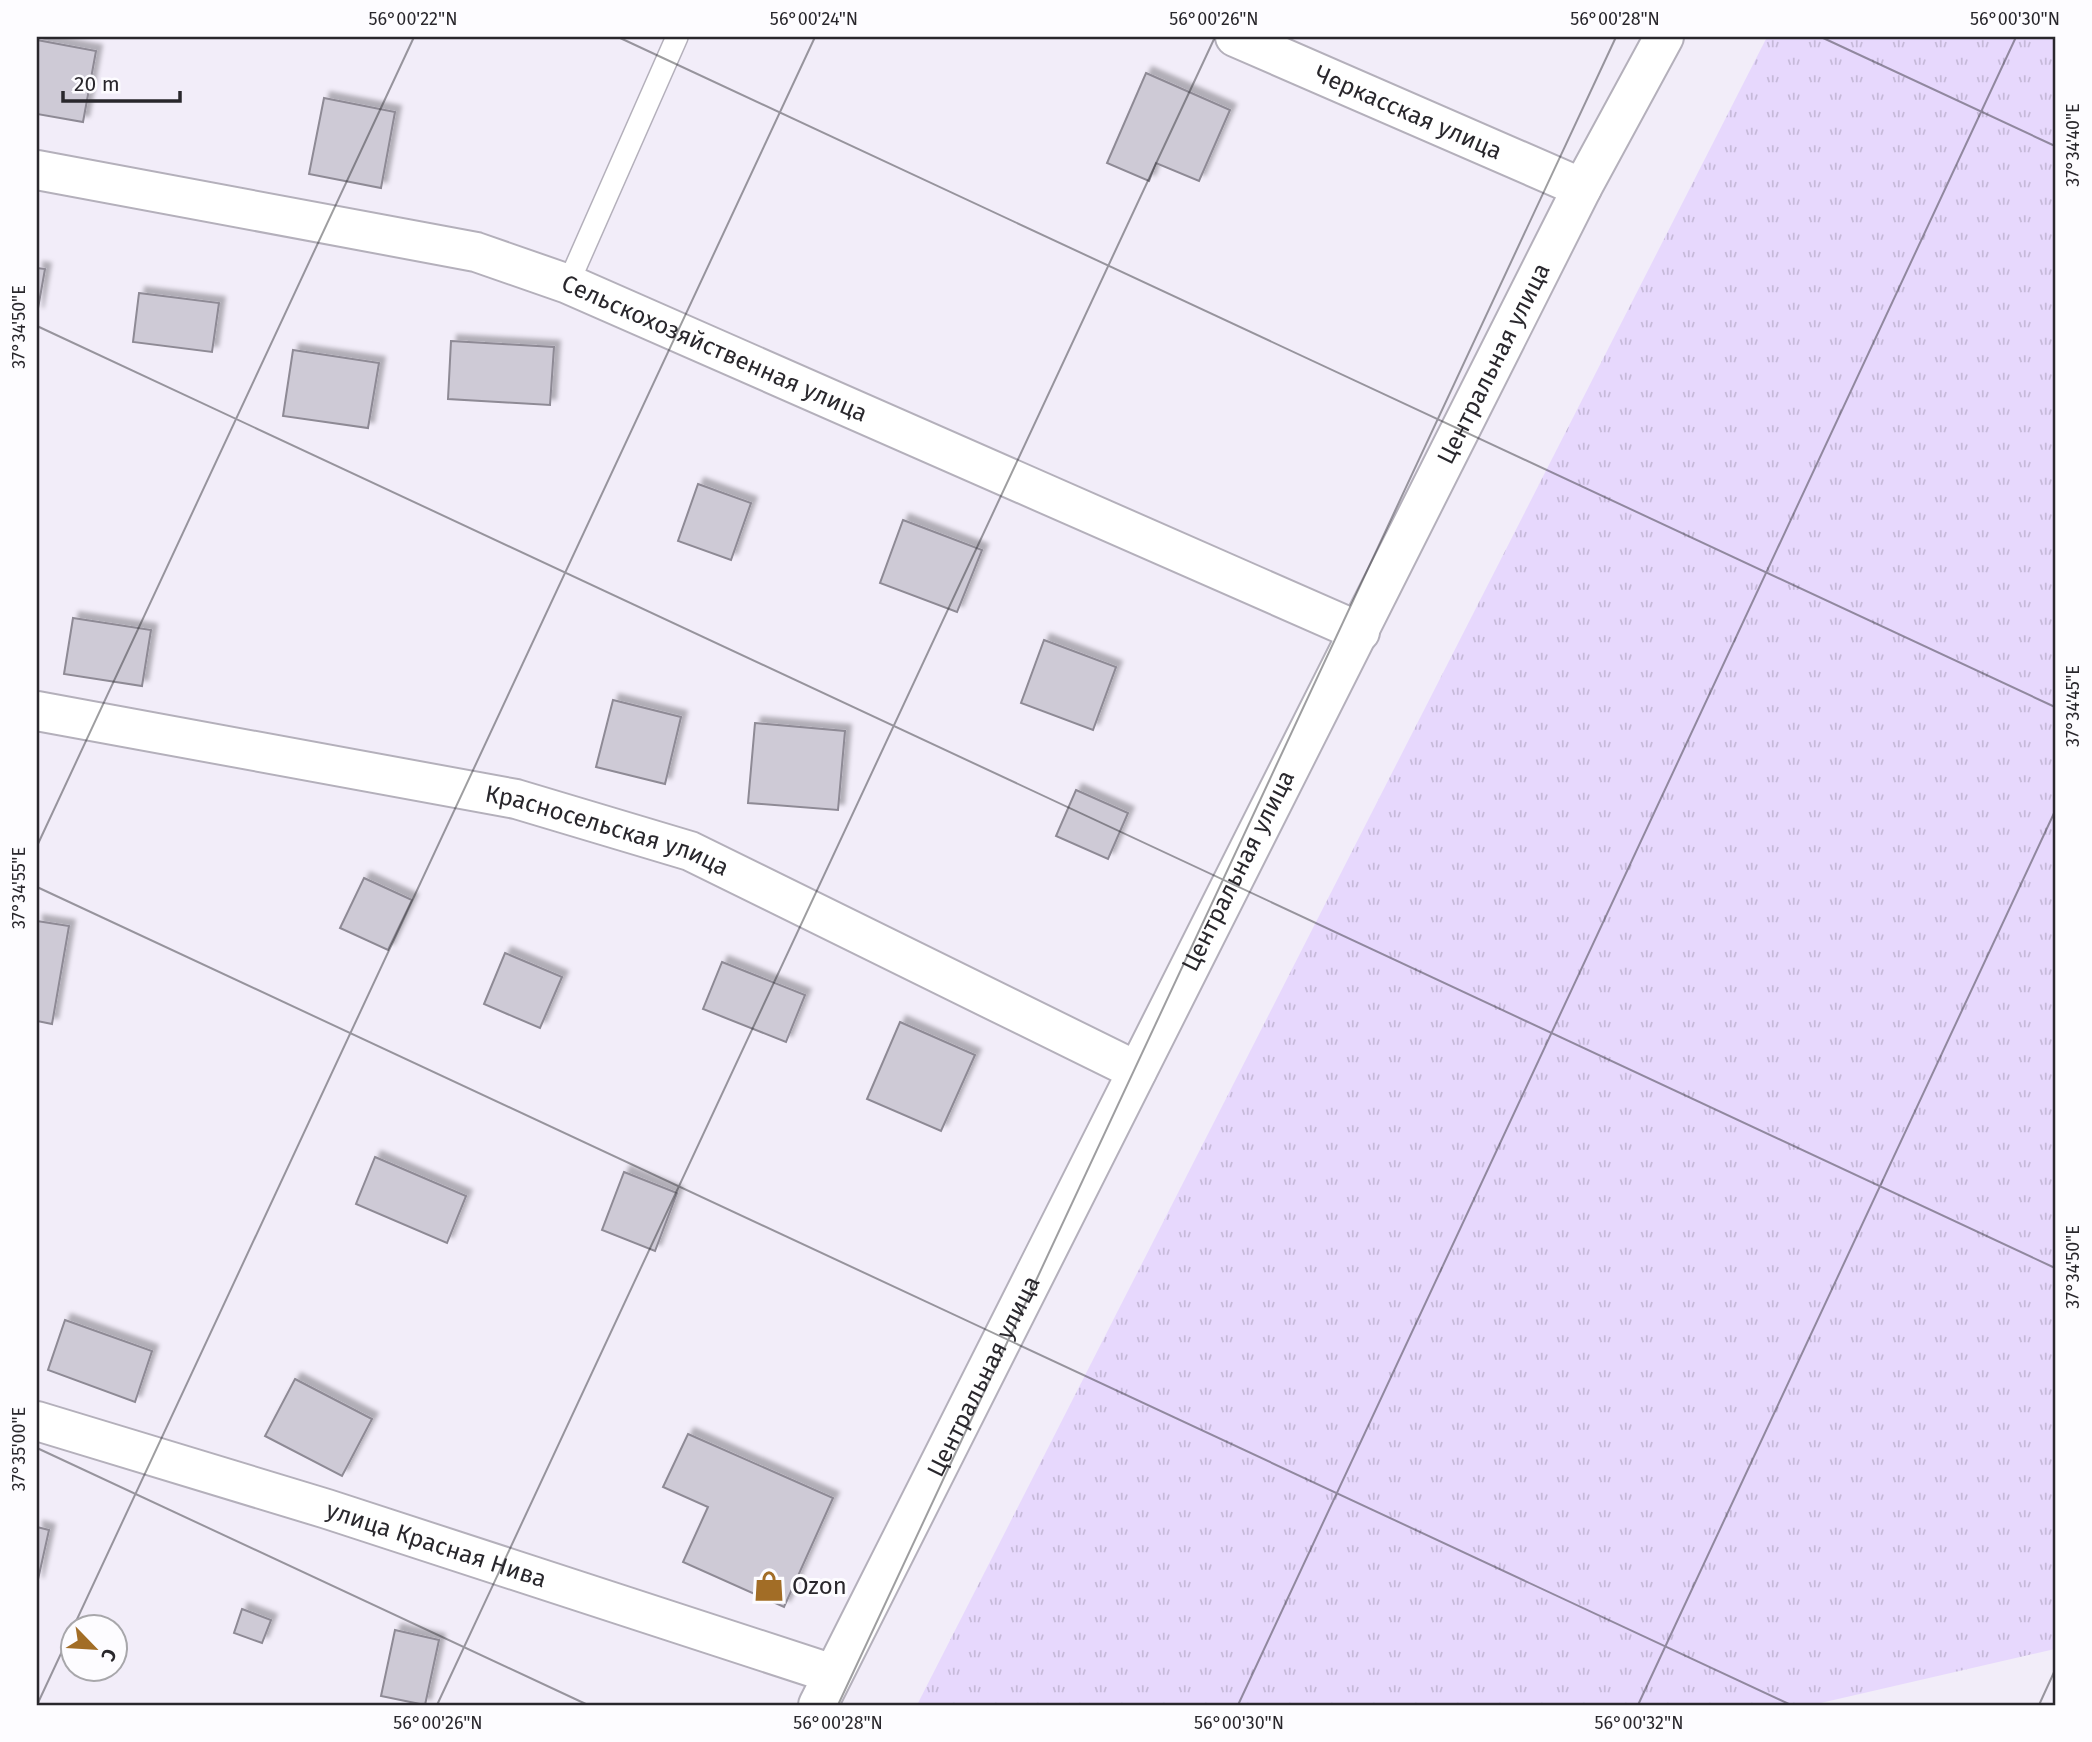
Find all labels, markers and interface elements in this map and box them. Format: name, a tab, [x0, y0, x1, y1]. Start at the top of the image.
text: 56°00'22"N	[369, 8, 458, 30]
text: 56°00'24"N	[770, 8, 858, 30]
text: 56°00'26"N	[1169, 8, 1259, 30]
text: 56°00'28"N	[1570, 8, 1660, 30]
text: 56°00'30"N	[1970, 8, 2060, 30]
street label: Черкасская улица	[1310, 59, 1506, 165]
scale bar	[63, 60, 180, 104]
text: 20 m	[74, 71, 120, 97]
text: 37°34'40"E	[2062, 103, 2084, 187]
street label: Центральная улица	[1431, 258, 1556, 469]
street label: Сельскохозяйственная улица	[557, 269, 872, 428]
text: 37°34'50"E	[8, 285, 30, 369]
text: 37°34'45"E	[2062, 665, 2084, 747]
street label: Центральная улица	[1176, 766, 1300, 976]
street label: Красносельская улица	[483, 780, 733, 882]
text: 37°34'55"E	[8, 847, 30, 929]
text: 37°34'50"E	[2062, 1225, 2084, 1309]
street label: Центральная улица	[921, 1271, 1046, 1481]
text: 37°35'00"E	[8, 1407, 30, 1491]
street label: улица Красная Нива	[323, 1496, 550, 1594]
shop icon: Ozon	[752, 1569, 786, 1603]
place label: Ozon	[792, 1572, 847, 1600]
north arrow	[60, 1612, 130, 1682]
text: С	[96, 1645, 122, 1665]
text: 56°00'26"N	[393, 1712, 483, 1734]
text: 56°00'28"N	[793, 1712, 883, 1734]
text: 56°00'30"N	[1194, 1712, 1284, 1734]
text: 56°00'32"N	[1595, 1712, 1683, 1734]

